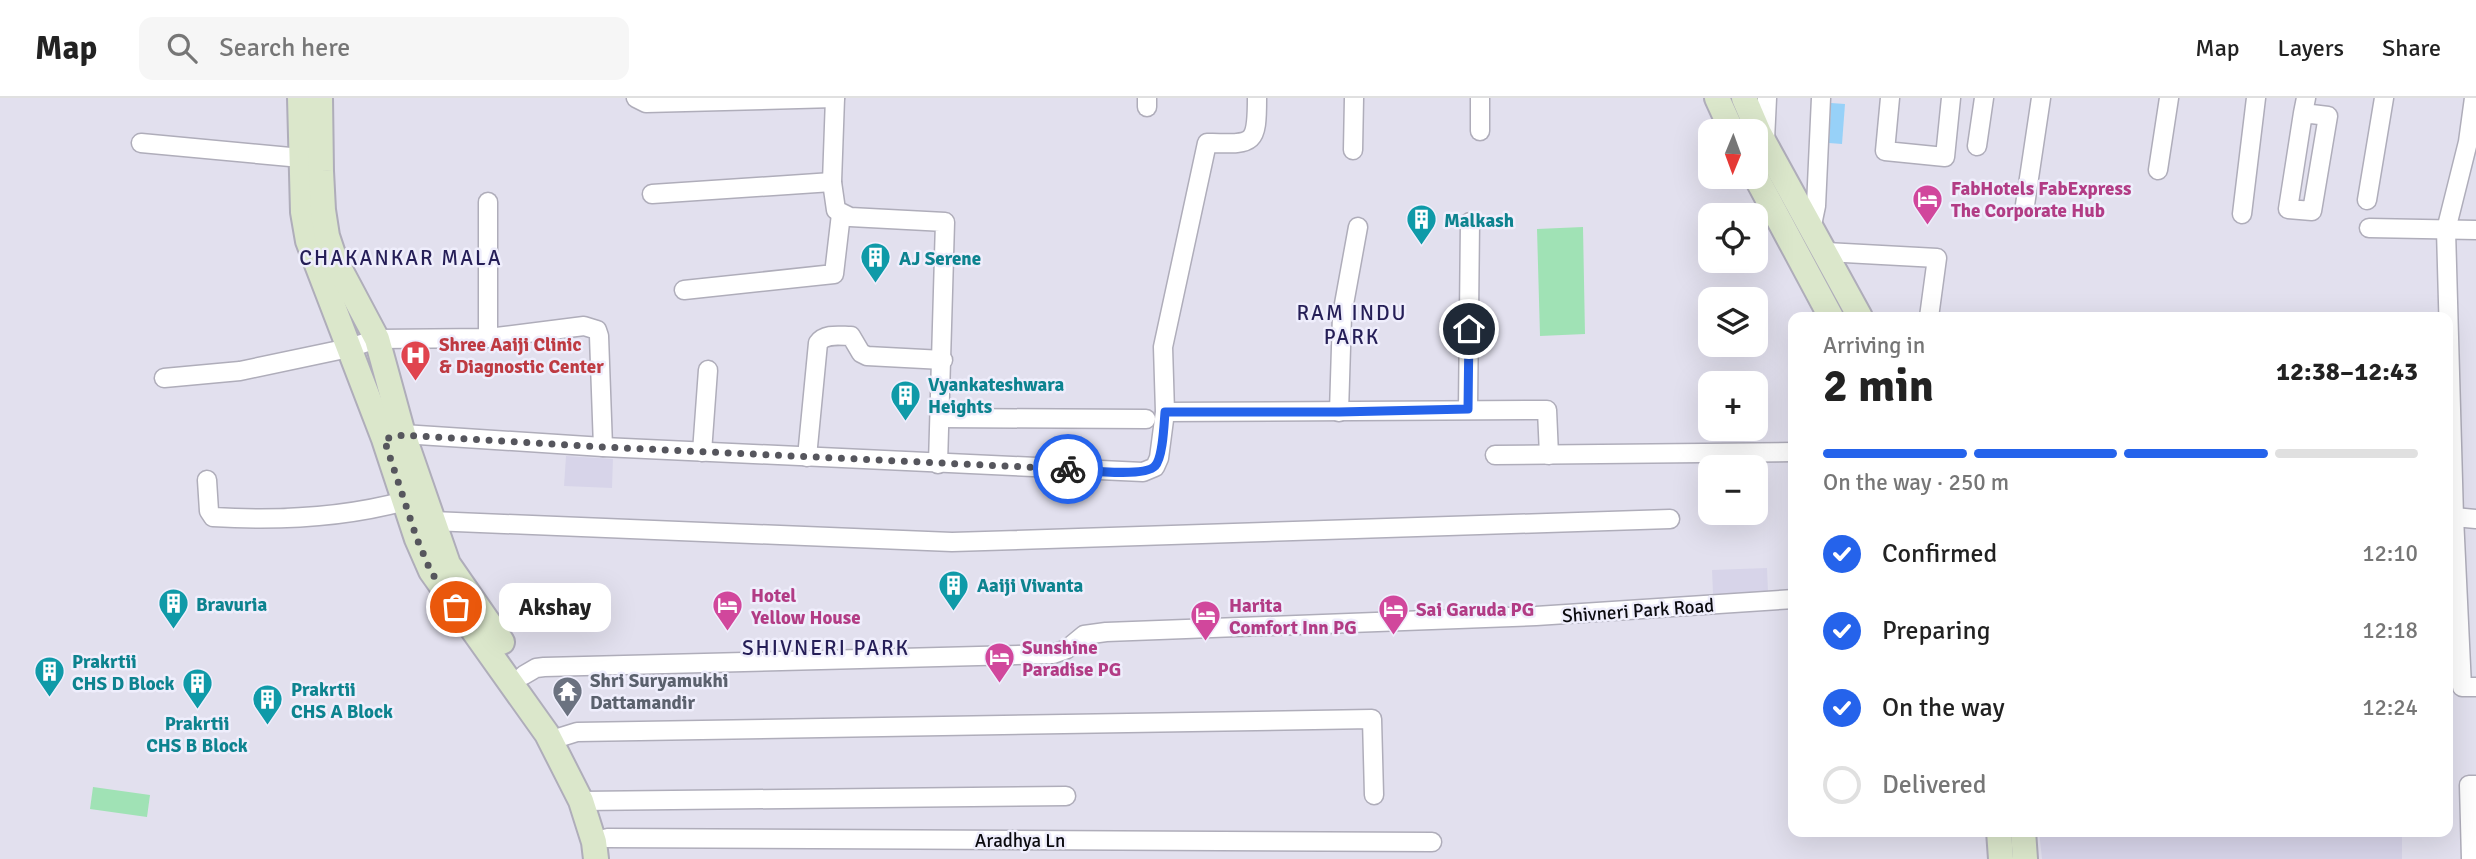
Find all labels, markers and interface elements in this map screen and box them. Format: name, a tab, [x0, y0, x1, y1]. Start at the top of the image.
search box	[139, 17, 629, 80]
text: Map	[35, 28, 97, 69]
icon: search	[163, 29, 201, 67]
text: Search here	[219, 32, 350, 64]
text: Map	[2195, 33, 2240, 63]
text: Layers	[2278, 33, 2344, 63]
text: Share	[2382, 33, 2441, 63]
north arrow	[1698, 119, 1768, 189]
map controls	[1698, 119, 1768, 525]
place label: FabHotels FabExpress The Corporate Hub	[1951, 177, 2131, 223]
hotel icon: FabHotels FabExpress The Corporate Hub	[1911, 182, 1945, 226]
building icon: Malkash	[1404, 203, 1438, 247]
button: locate	[1698, 203, 1768, 273]
place label: Malkash	[1444, 209, 1514, 233]
building icon: AJ Serene	[859, 241, 893, 285]
district label: CHAKANKAR MALA	[299, 245, 503, 271]
place label: AJ Serene	[899, 247, 981, 271]
button: layers	[1698, 287, 1768, 357]
pin	[1439, 299, 1499, 359]
district label: RAM INDU PARK	[1296, 300, 1408, 350]
icon: home	[1450, 310, 1488, 348]
text: Arriving in	[1823, 331, 1925, 360]
place label: Shree Aaiji Clinic & Diagnostic Center	[439, 333, 604, 379]
hospital icon: Shree Aaiji Clinic & Diagnostic Center	[399, 338, 433, 382]
text: 12:38–12:43	[2276, 356, 2418, 388]
text: 2 min	[1823, 358, 1934, 414]
button: +	[1698, 371, 1768, 441]
place label: Vyankateshwara Heights	[928, 373, 1065, 419]
building icon: Vyankateshwara Heights	[888, 378, 922, 422]
courier	[1033, 434, 1103, 504]
icon: bike	[1049, 450, 1087, 488]
button: −	[1698, 455, 1768, 525]
text: On the way · 250 m	[1823, 468, 2009, 497]
icon: check	[1823, 535, 1861, 573]
text: Confirmed	[1882, 538, 1997, 570]
text: 12:10	[2362, 539, 2418, 568]
building icon: Aaiji Vivanta	[937, 568, 971, 612]
place label: Aaiji Vivanta	[977, 574, 1084, 598]
pin	[426, 577, 486, 637]
callout: Akshay	[498, 582, 610, 632]
place label: Hotel Yellow House	[750, 584, 861, 630]
building icon: Bravuria	[156, 587, 190, 631]
icon: bag	[437, 588, 475, 626]
hotel icon: Hotel Yellow House	[711, 589, 745, 633]
hotel icon: Sai Garuda PG	[1376, 592, 1410, 636]
place label: Bravuria	[196, 593, 268, 617]
text: Akshay	[519, 593, 591, 622]
place label: Harita Comfort Inn PG	[1229, 594, 1357, 640]
street label: Shivneri Park Road	[1561, 594, 1715, 628]
place label: Sai Garuda PG	[1416, 598, 1534, 622]
hotel icon: Harita Comfort Inn PG	[1189, 599, 1223, 643]
icon: check	[1823, 612, 1861, 650]
text: Preparing	[1882, 615, 1990, 647]
text: 12:18	[2362, 616, 2418, 645]
district label: SHIVNERI PARK	[742, 635, 910, 661]
place label: Sunshine Paradise PG	[1022, 636, 1121, 682]
hotel icon: Sunshine Paradise PG	[982, 641, 1016, 685]
place label: Prakrtii CHS D Block	[72, 650, 175, 696]
building icon: Prakrtii CHS D Block	[32, 655, 66, 699]
building icon: Prakrtii CHS B Block	[180, 667, 214, 711]
place label: Shri Suryamukhi Dattamandir	[590, 669, 729, 715]
temple icon: Shri Suryamukhi Dattamandir	[550, 674, 584, 718]
place label: Prakrtii CHS A Block	[291, 678, 393, 724]
building icon: Prakrtii CHS A Block	[251, 683, 285, 727]
icon: check	[1823, 689, 1861, 727]
text: On the way	[1882, 692, 2005, 724]
text: 12:24	[2362, 693, 2418, 722]
place label: Prakrtii CHS B Block	[146, 712, 248, 758]
text: Delivered	[1882, 769, 1987, 801]
street label: Aradhya Ln	[975, 829, 1065, 853]

